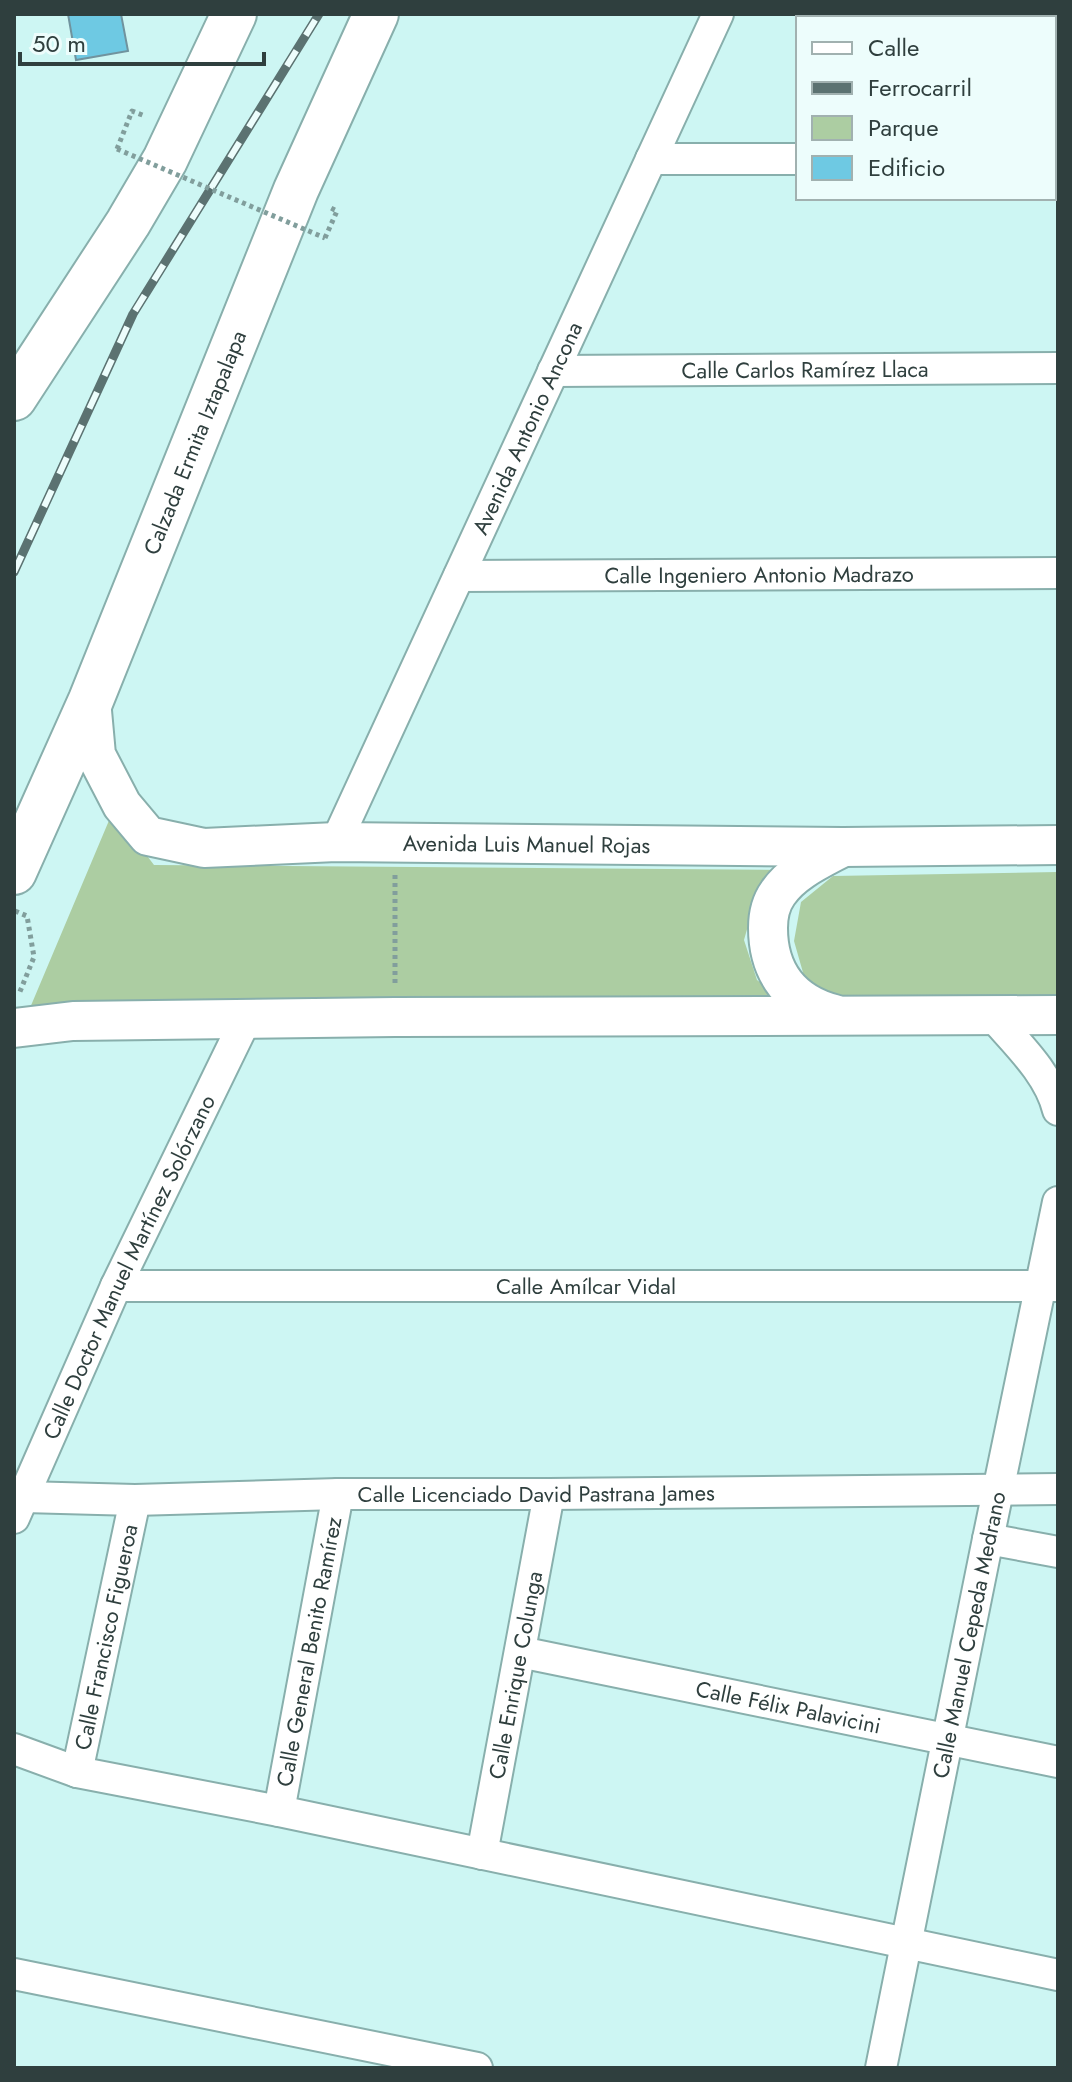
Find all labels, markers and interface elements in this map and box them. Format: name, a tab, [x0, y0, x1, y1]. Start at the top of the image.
scale bar	[20, 16, 264, 66]
legend	[796, 16, 1056, 200]
text: 50 m	[32, 26, 86, 61]
text: Calle	[868, 30, 919, 65]
text: Ferrocarril	[868, 70, 972, 105]
text: Parque	[868, 110, 939, 145]
text: Edificio	[868, 150, 945, 185]
street label: Avenida Antonio Ancona	[464, 316, 590, 540]
street label: Calzada Ermita Iztapalapa	[135, 325, 254, 560]
street label: Calle Carlos Ramírez Llaca	[681, 353, 929, 386]
street label: Calle Ingeniero Antonio Madrazo	[604, 558, 914, 591]
street label: Avenida Luis Manuel Rojas	[403, 827, 650, 861]
street label: Calle Doctor Manuel Martínez Solórzano	[35, 1089, 223, 1444]
street label: Calle Amílcar Vidal	[496, 1270, 676, 1302]
street label: Calle Licenciado David Pastrana James	[358, 1476, 715, 1510]
street label: Calle Manuel Cepeda Medrano	[924, 1489, 1013, 1781]
street label: Calle General Benito Ramírez	[268, 1514, 349, 1789]
street label: Calle Francisco Figueroa	[66, 1521, 145, 1753]
street label: Calle Enrique Colunga	[480, 1568, 550, 1782]
street label: Calle Félix Palavicini	[693, 1672, 884, 1741]

